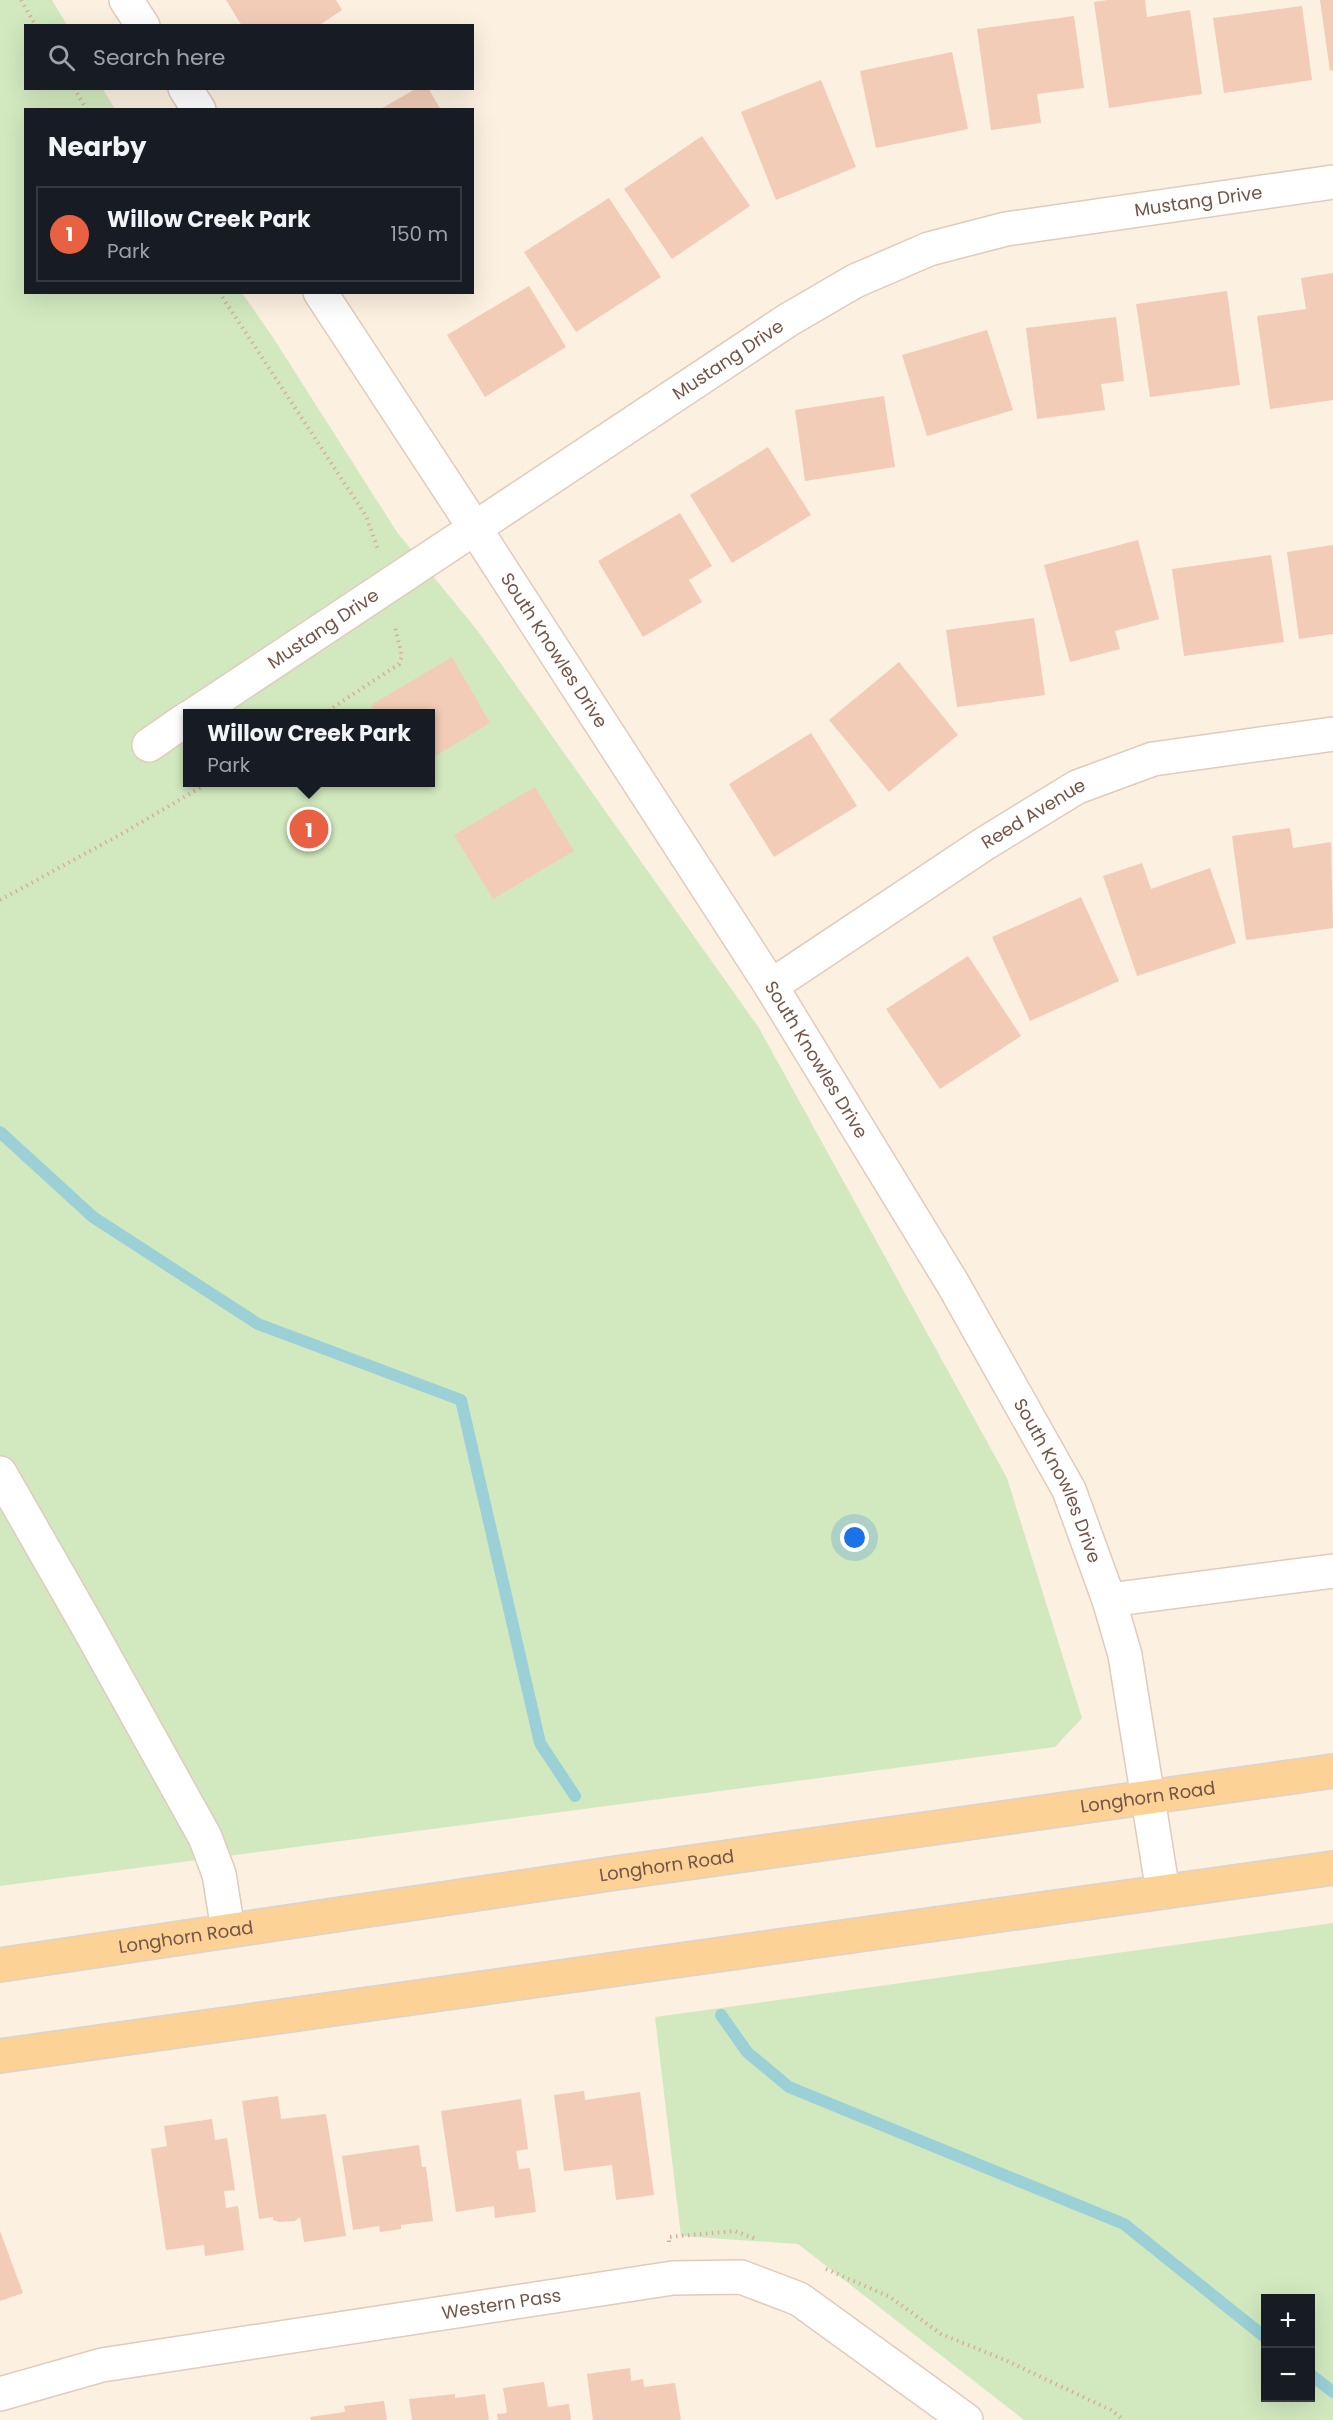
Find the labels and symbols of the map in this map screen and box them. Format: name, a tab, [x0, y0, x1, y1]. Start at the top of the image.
street label: Mustang Drive	[1133, 179, 1264, 222]
street label: Mustang Drive	[667, 313, 788, 405]
street label: South Knowles Drive	[495, 568, 614, 733]
street label: Mustang Drive	[262, 582, 384, 674]
street label: Reed Avenue	[976, 772, 1089, 855]
pin: 1	[290, 806, 328, 852]
street label: South Knowles Drive	[759, 976, 874, 1143]
street label: South Knowles Drive	[1008, 1394, 1107, 1566]
your location	[840, 1523, 869, 1552]
street label: Longhorn Road	[1079, 1775, 1217, 1819]
street label: Longhorn Road	[597, 1843, 736, 1887]
street label: Longhorn Road	[117, 1914, 255, 1959]
street label: Western Pass	[440, 2282, 563, 2325]

